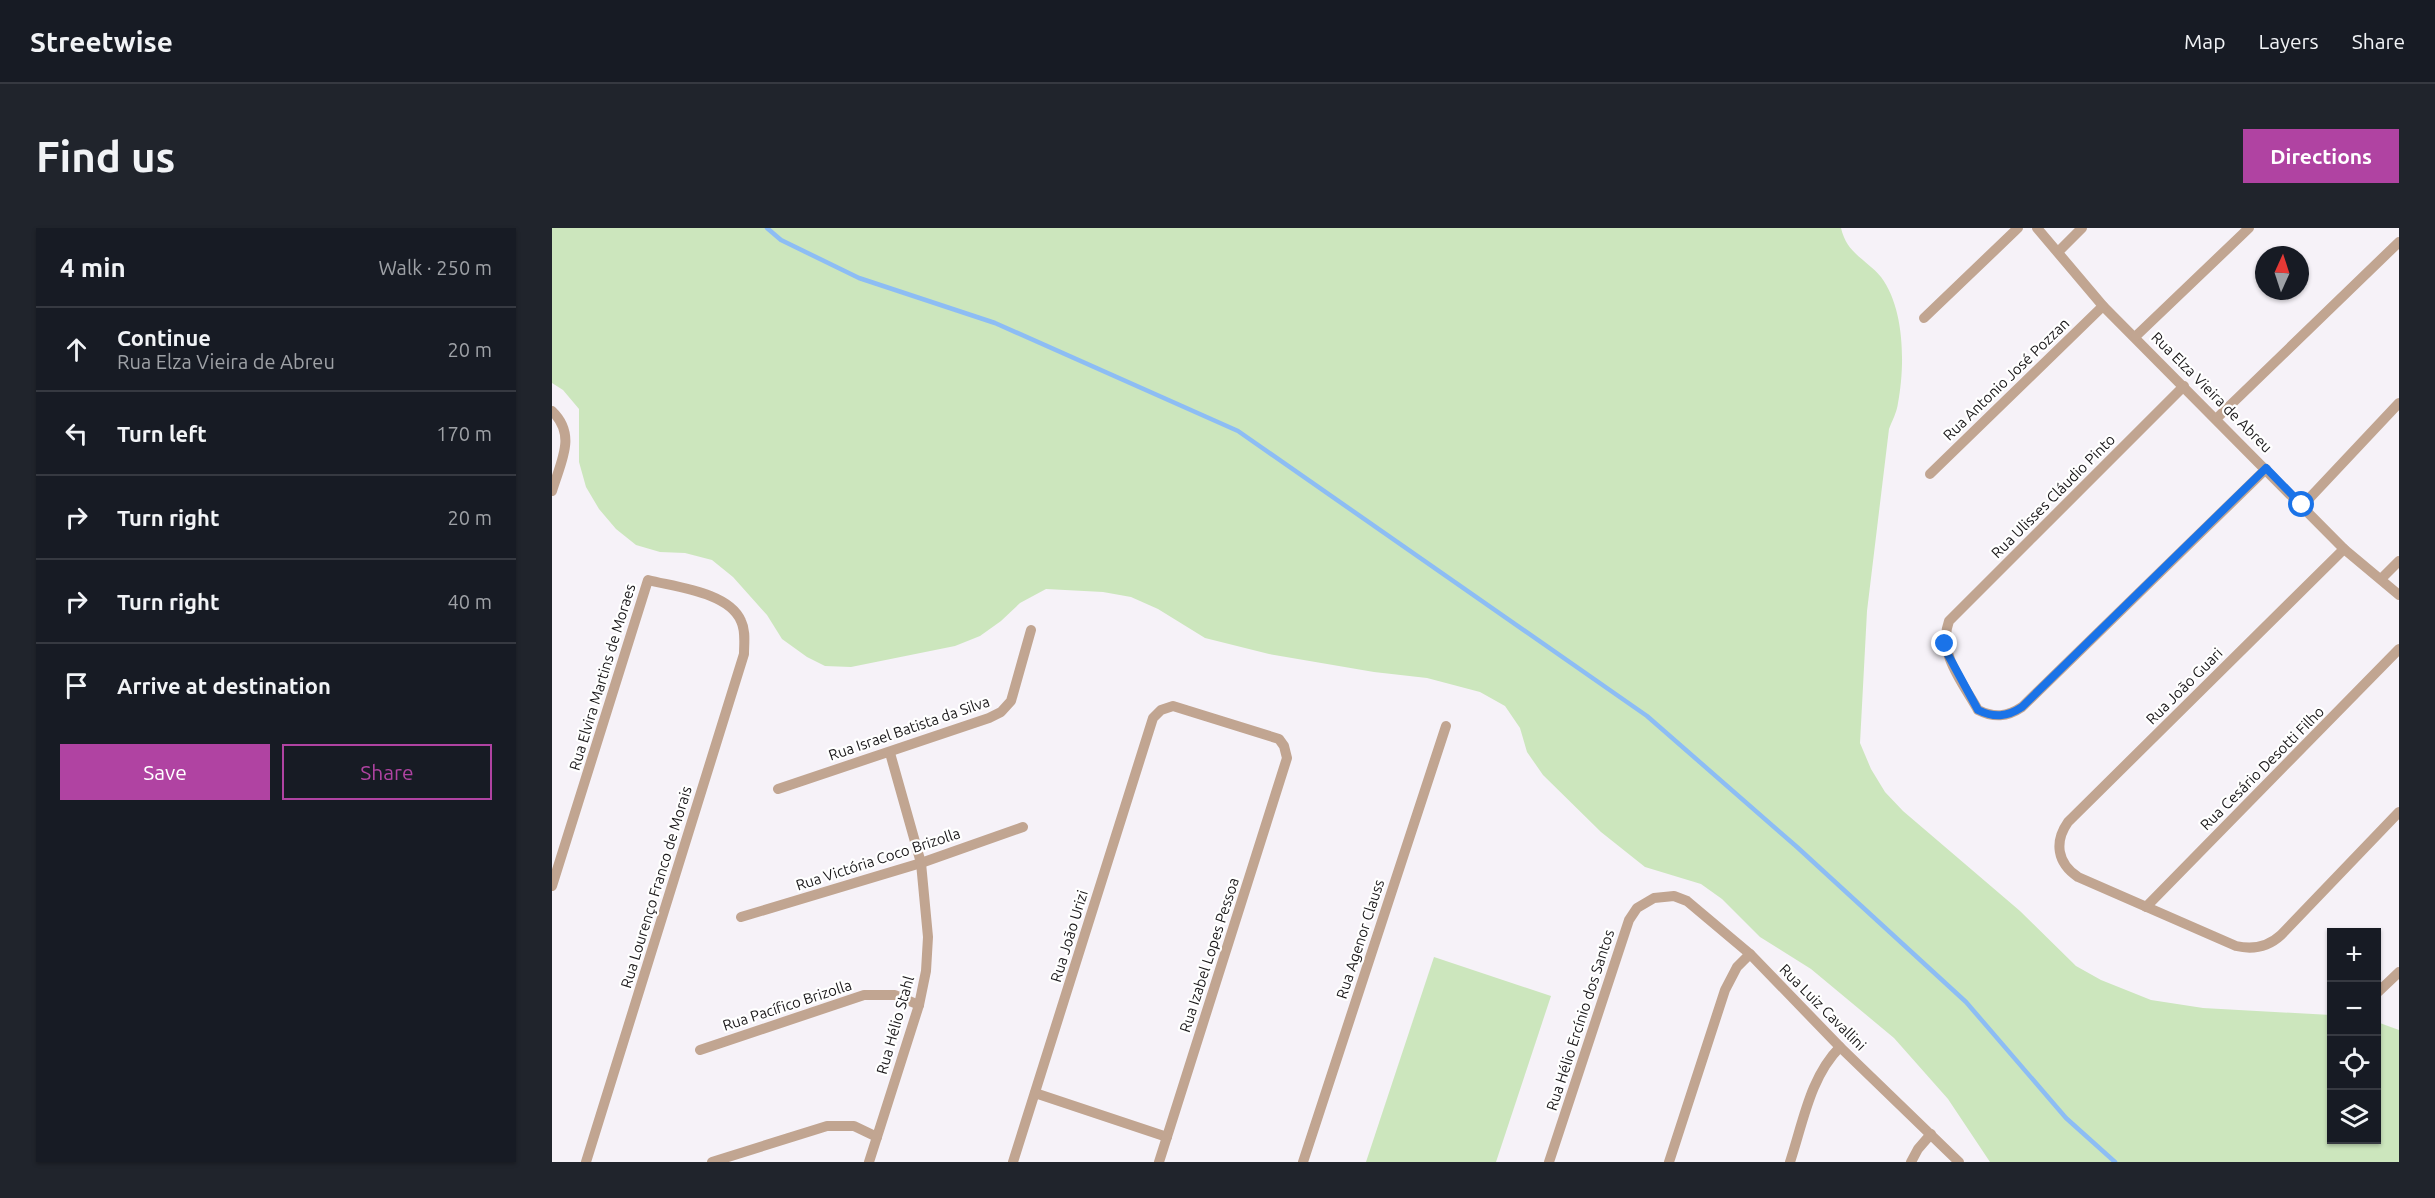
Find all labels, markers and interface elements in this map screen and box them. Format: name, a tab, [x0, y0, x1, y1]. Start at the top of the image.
text: Streetwise	[30, 26, 173, 57]
text: Map	[2184, 29, 2225, 53]
text: Layers	[2258, 29, 2319, 53]
text: Share	[2352, 29, 2405, 53]
button: Directions	[2243, 129, 2399, 183]
text: Find us	[36, 133, 175, 180]
north arrow	[2255, 246, 2309, 300]
text: 4 min	[60, 253, 126, 282]
text: Walk · 250 m	[379, 256, 492, 279]
street label: Rua Antonio José Pozzan	[1940, 314, 2072, 444]
text: Continue	[117, 325, 211, 350]
street label: Rua Elza Vieira de Abreu	[2148, 328, 2276, 456]
icon: ahead	[60, 333, 93, 366]
text: 20 m	[448, 338, 492, 361]
text: Rua Elza Vieira de Abreu	[117, 350, 335, 373]
icon: left	[60, 417, 93, 450]
text: Turn left	[117, 421, 207, 446]
text: 170 m	[436, 422, 492, 445]
street label: Rua Ulisses Cláudio Pinto	[1988, 431, 2118, 561]
route start	[2288, 491, 2314, 517]
icon: right	[60, 501, 93, 534]
text: Turn right	[117, 505, 219, 530]
text: 20 m	[448, 506, 492, 529]
street label: Rua Elvira Martins de Moraes	[565, 582, 639, 772]
icon: right	[60, 585, 93, 618]
text: Turn right	[117, 589, 219, 614]
text: 40 m	[448, 590, 492, 613]
route end	[1931, 630, 1957, 656]
street label: Rua João Guari	[2142, 644, 2226, 728]
icon: arrive	[60, 669, 93, 702]
text: Arrive at destination	[117, 673, 331, 698]
street label: Rua Israel Batista da Silva	[826, 692, 992, 764]
street label: Rua Cesário Desotti Filho	[2197, 703, 2327, 833]
button: Save	[60, 744, 270, 800]
button: Share	[282, 744, 492, 800]
street label: Rua Lourenço Franco de Morais	[617, 784, 695, 990]
street label: Rua Victória Coco Brizolla	[794, 824, 962, 894]
street label: Rua Izabel Lopes Pessoa	[1176, 875, 1242, 1035]
street label: Rua Agenor Clauss	[1333, 877, 1387, 1001]
street label: Rua João Urizi	[1047, 888, 1091, 984]
street label: Rua Hélio Ercínio dos Santos	[1543, 927, 1617, 1113]
map controls	[2327, 928, 2381, 1144]
button: +	[2327, 928, 2381, 982]
street label: Rua Luiz Cavallini	[1776, 960, 1870, 1054]
street label: Rua Hélio Stahl	[873, 974, 917, 1076]
street label: Rua Pacífico Brizolla	[720, 976, 854, 1034]
button: −	[2327, 982, 2381, 1036]
button: locate	[2327, 1036, 2381, 1090]
button: layers	[2327, 1090, 2381, 1144]

